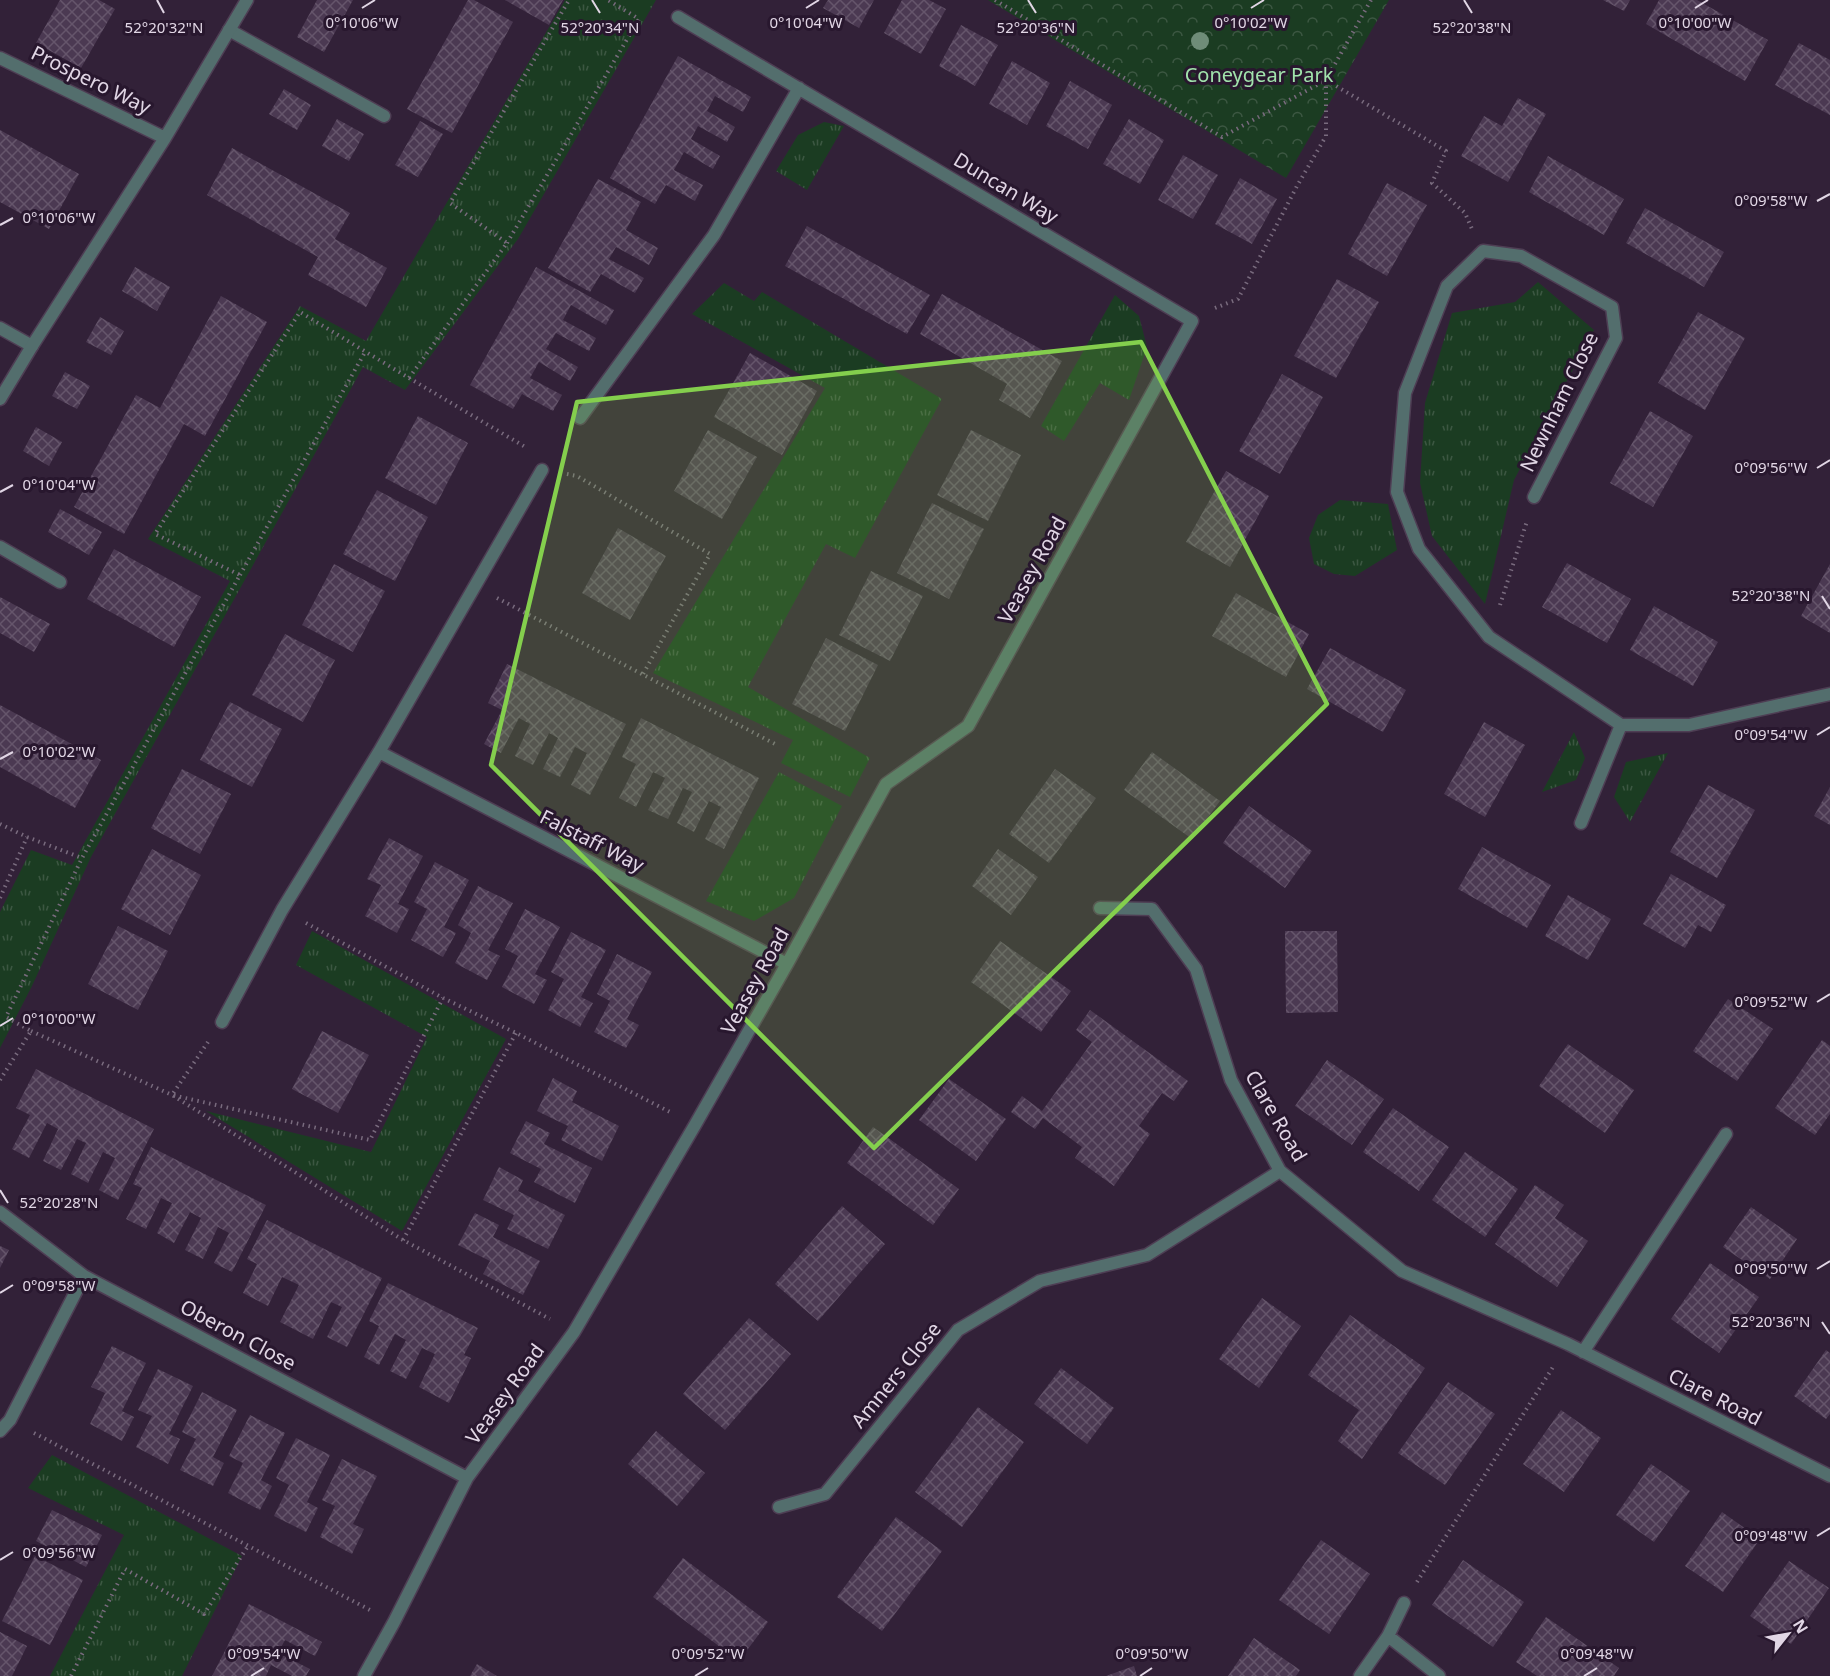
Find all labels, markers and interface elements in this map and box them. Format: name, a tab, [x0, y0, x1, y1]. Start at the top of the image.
text: 0°10'06"W	[325, 12, 399, 32]
text: 0°10'04"W	[769, 12, 843, 32]
text: 0°10'02"W	[1214, 12, 1288, 32]
text: 0°10'00"W	[1658, 12, 1732, 32]
text: 52°20'32"N	[125, 17, 203, 37]
text: 52°20'34"N	[561, 17, 639, 37]
text: 52°20'36"N	[997, 17, 1075, 37]
text: 52°20'38"N	[1433, 17, 1511, 37]
street label: Prospero Way	[27, 39, 156, 121]
park label: Coneygear Park	[1185, 61, 1334, 88]
street label: Duncan Way	[949, 146, 1064, 230]
text: 0°09'58"W	[1734, 190, 1808, 210]
text: 0°10'06"W	[22, 207, 96, 227]
street label: Newnham Close	[1513, 327, 1604, 476]
text: 0°09'56"W	[1734, 457, 1808, 477]
text: 0°10'04"W	[22, 474, 96, 494]
street label: Veasey Road	[991, 512, 1072, 628]
text: 52°20'38"N	[1732, 585, 1810, 605]
text: 0°09'54"W	[1734, 724, 1808, 744]
text: 0°10'02"W	[22, 741, 96, 761]
street label: Falstaff Way	[536, 803, 650, 879]
street label: Veasey Road	[714, 923, 795, 1039]
text: 0°09'52"W	[1734, 991, 1808, 1011]
text: 0°10'00"W	[22, 1008, 96, 1028]
street label: Clare Road	[1239, 1065, 1313, 1166]
text: 52°20'28"N	[20, 1192, 98, 1212]
text: 0°09'50"W	[1734, 1258, 1808, 1278]
text: 0°09'58"W	[22, 1275, 96, 1295]
street label: Oberon Close	[176, 1293, 301, 1376]
text: 52°20'36"N	[1732, 1311, 1810, 1331]
street label: Amners Close	[845, 1316, 947, 1433]
street label: Veasey Road	[459, 1338, 550, 1449]
street label: Clare Road	[1664, 1362, 1767, 1432]
text: 0°09'48"W	[1734, 1525, 1808, 1545]
text: 0°09'56"W	[22, 1542, 96, 1562]
north arrow	[1758, 1604, 1818, 1664]
text: N	[1788, 1615, 1814, 1638]
text: 0°09'54"W	[227, 1643, 301, 1663]
text: 0°09'52"W	[671, 1643, 745, 1663]
text: 0°09'50"W	[1115, 1643, 1189, 1663]
text: 0°09'48"W	[1560, 1643, 1634, 1663]

